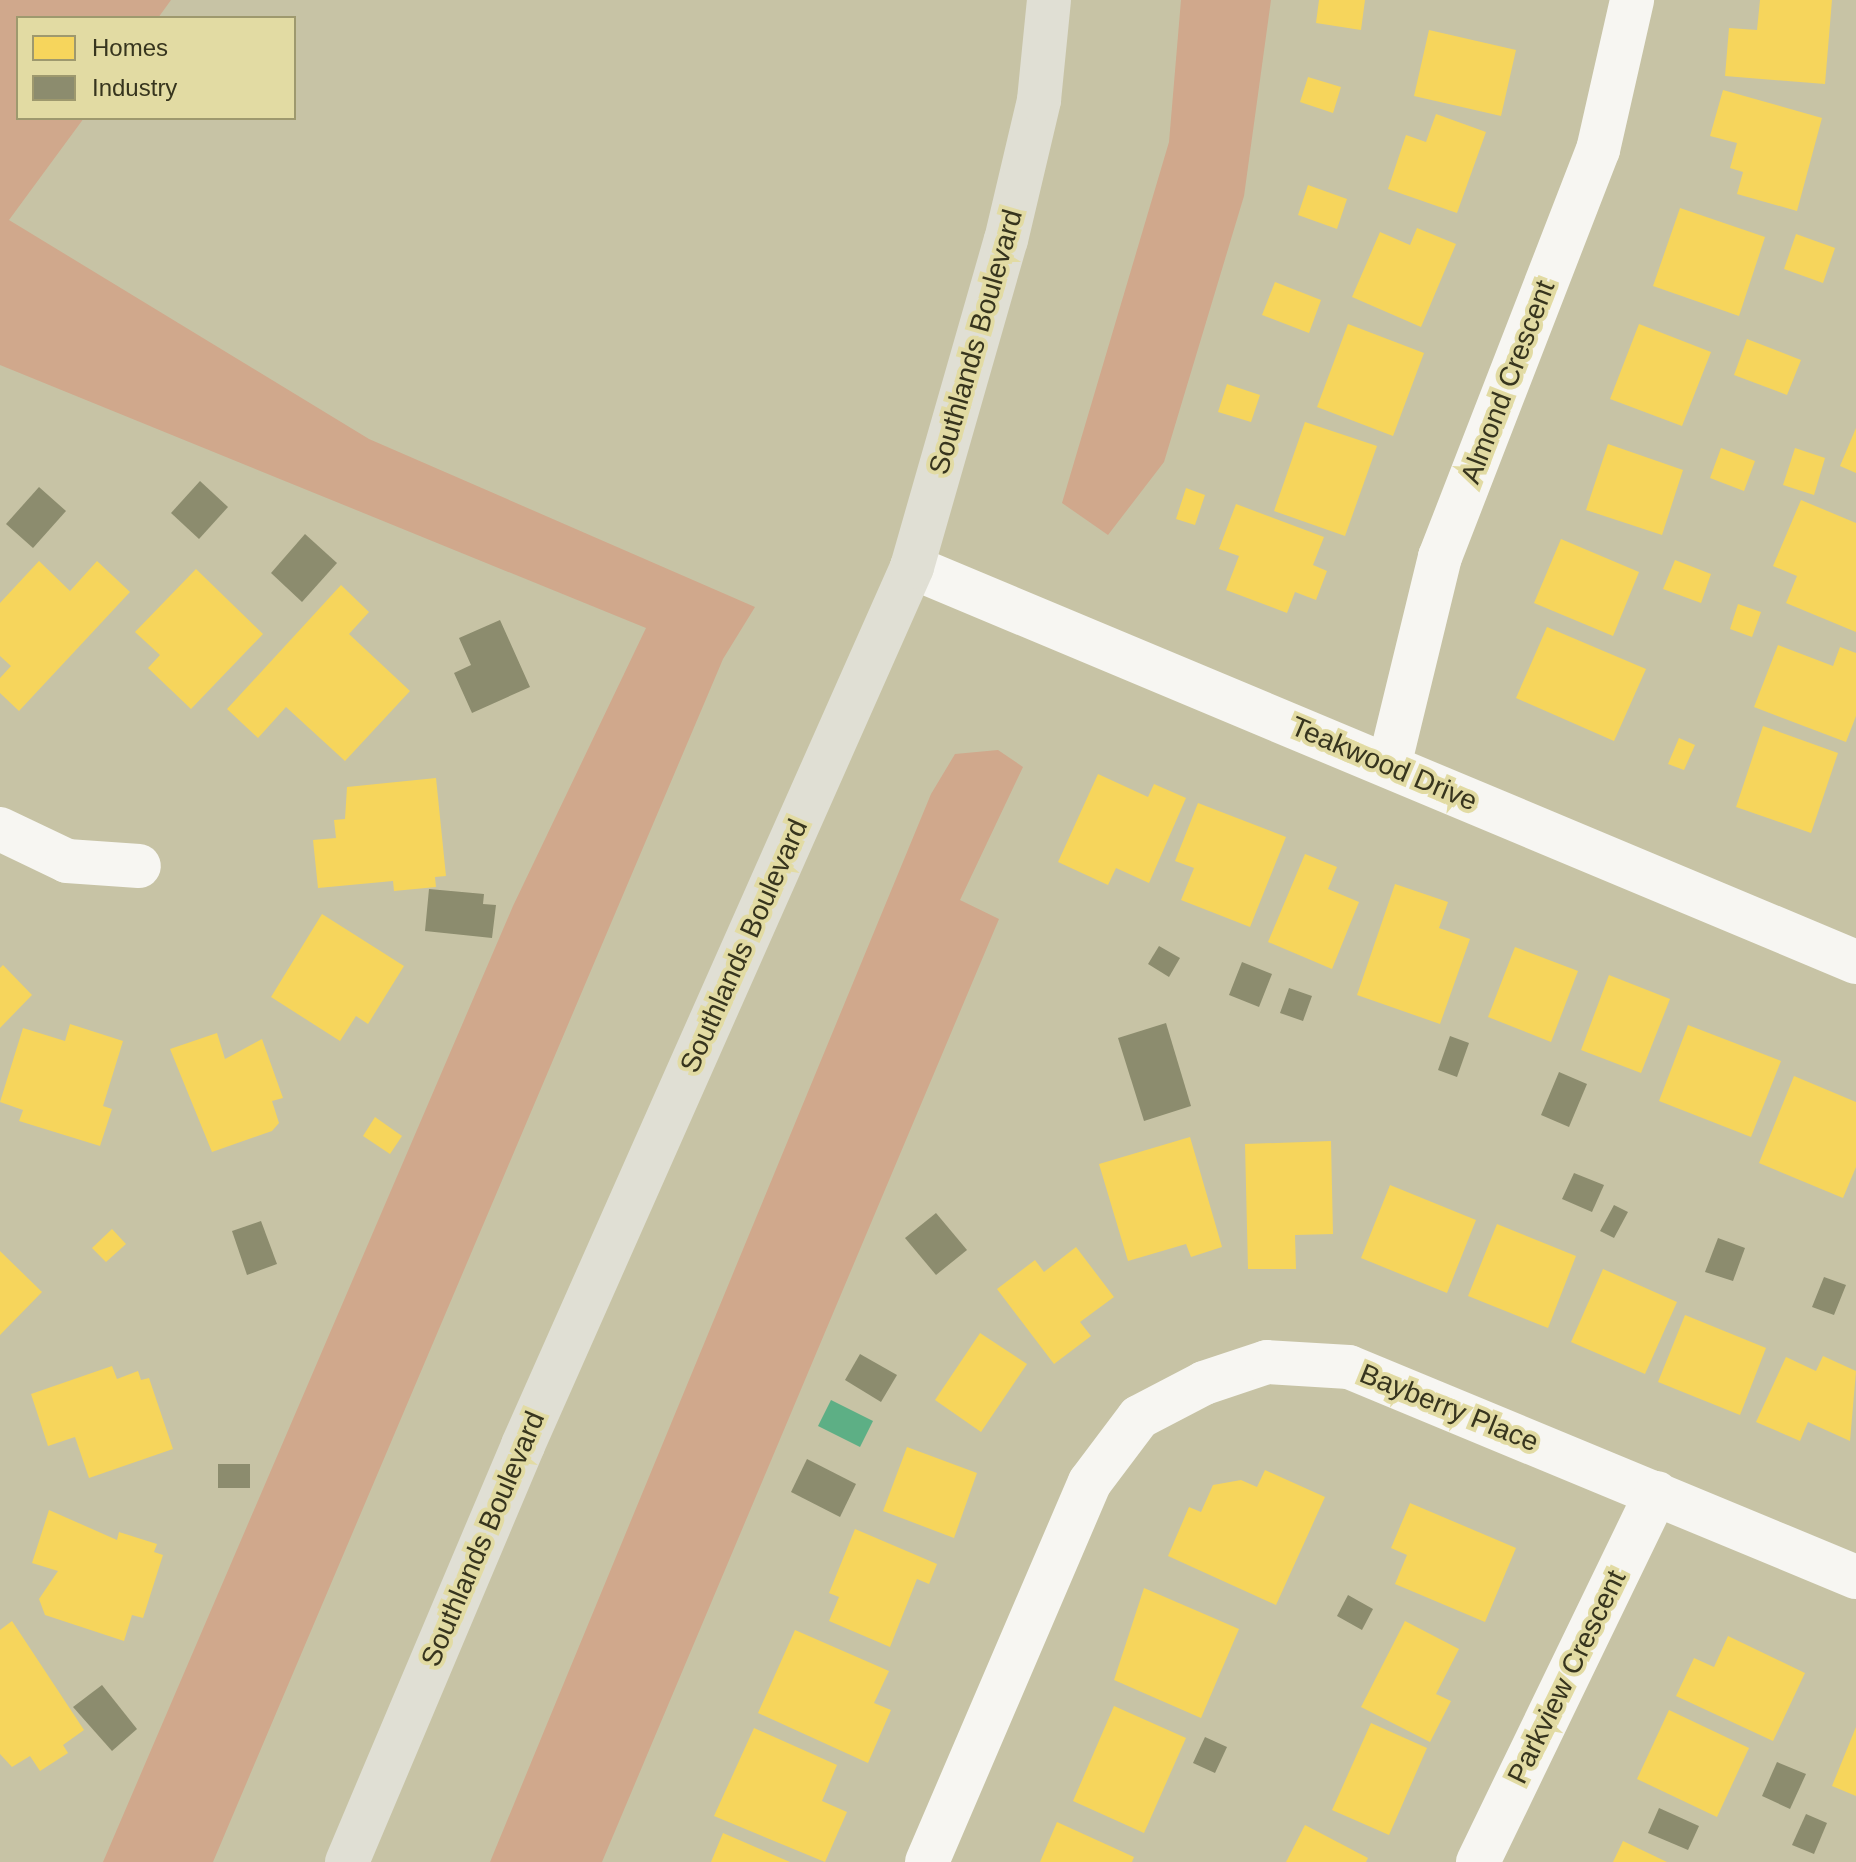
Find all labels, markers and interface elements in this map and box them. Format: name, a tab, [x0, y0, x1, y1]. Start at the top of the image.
legend	[16, 16, 296, 120]
text: Homes	[92, 34, 168, 61]
text: Industry	[92, 74, 177, 101]
street label: Southlands Boulevard	[922, 206, 1030, 478]
street label: Almond Crescent	[1454, 276, 1562, 488]
street label: Teakwood Drive	[1286, 710, 1482, 818]
street label: Southlands Boulevard	[673, 814, 815, 1078]
street label: Bayberry Place	[1355, 1357, 1543, 1459]
street label: Southlands Boulevard	[414, 1406, 552, 1672]
street label: Parkview Crescent	[1501, 1565, 1633, 1789]

